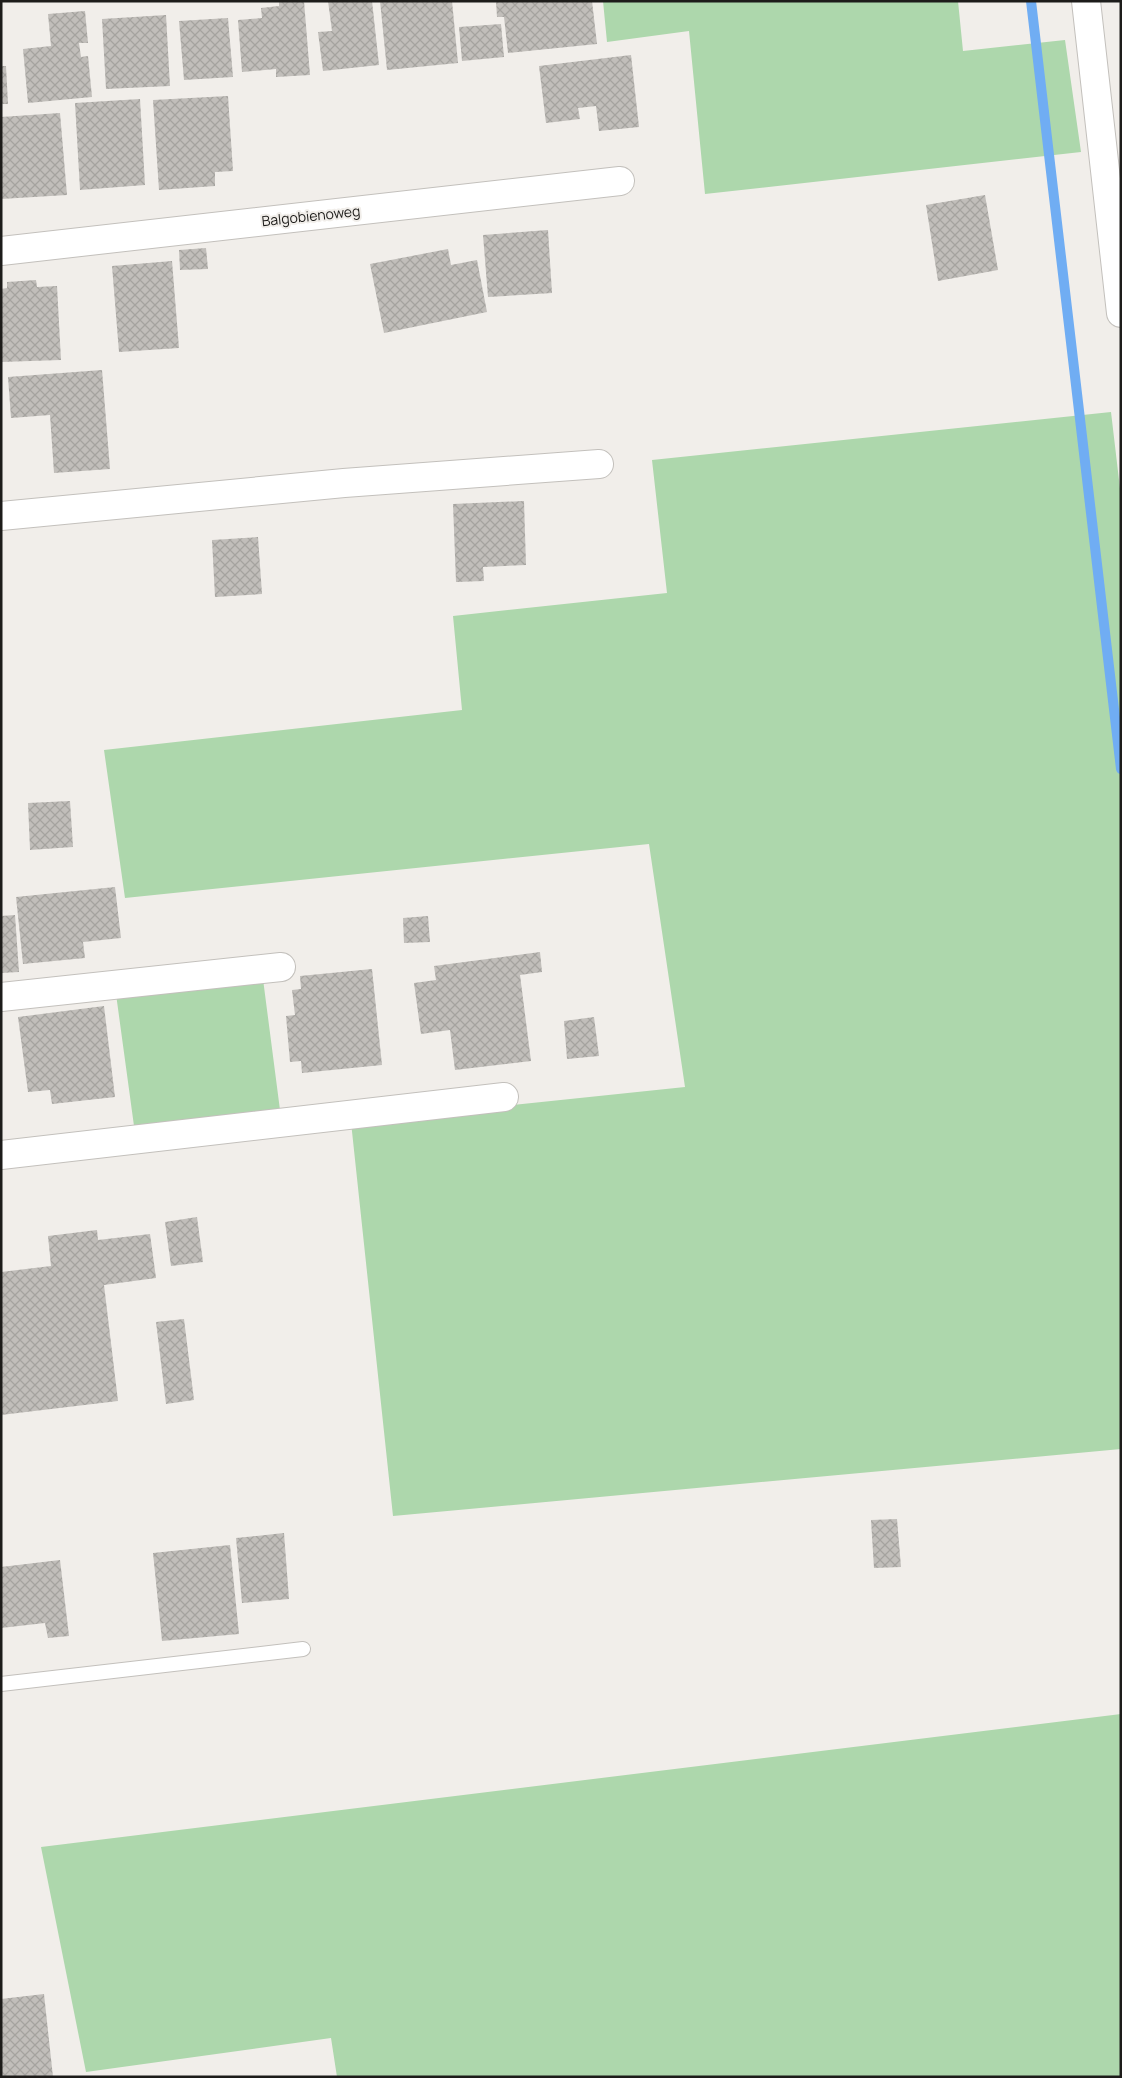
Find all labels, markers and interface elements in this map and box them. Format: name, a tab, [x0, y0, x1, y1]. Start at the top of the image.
street label: Balgobienoweg	[261, 201, 361, 230]

